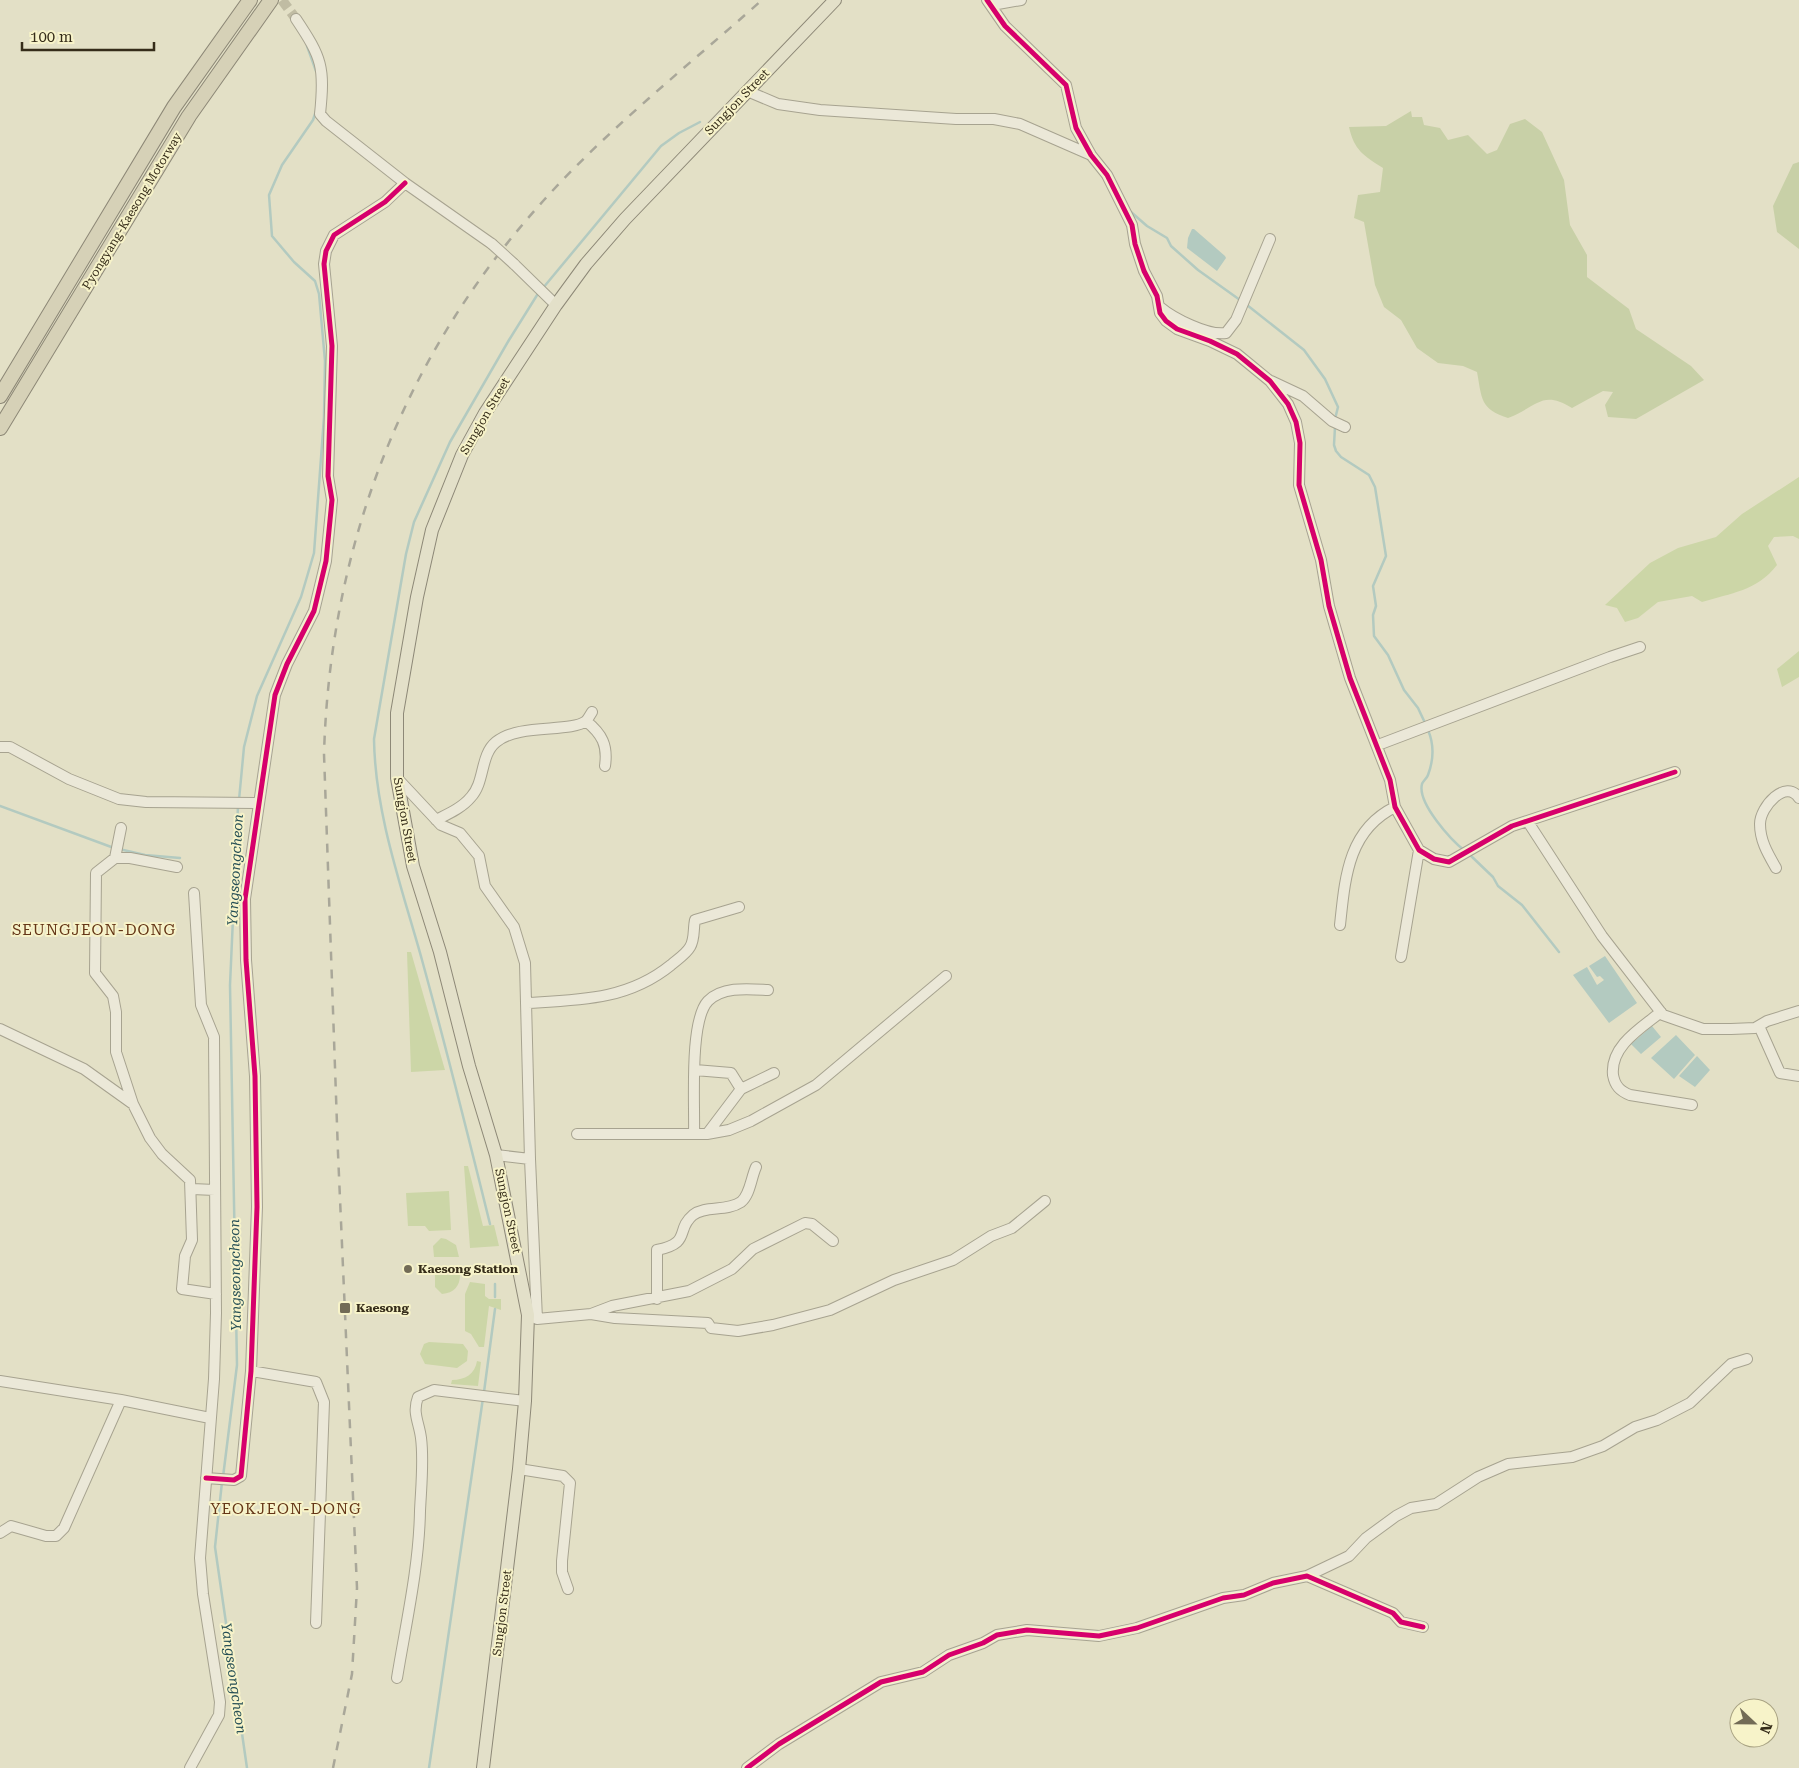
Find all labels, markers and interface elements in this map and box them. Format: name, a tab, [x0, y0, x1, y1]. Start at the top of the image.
scale bar	[22, 20, 155, 52]
text: 100 m	[30, 28, 73, 46]
street label: Sungjon Street	[702, 66, 772, 138]
street label: Pyongyang-Kaesong Motorway	[79, 129, 185, 292]
street label: Sungjon Street	[457, 375, 513, 457]
street label: Sungjon Street	[391, 776, 419, 864]
water label: Yangseongcheon	[224, 813, 246, 926]
district label: SEUNGJEON-DONG	[12, 921, 176, 939]
street label: Sungjon Street	[492, 1167, 524, 1255]
water label: Yangseongcheon	[226, 1218, 244, 1331]
place label: Kaesong Station	[418, 1262, 518, 1276]
marker: Kaesong Station	[402, 1263, 414, 1275]
marker: Kaesong	[338, 1301, 352, 1315]
place label: Kaesong	[356, 1301, 409, 1315]
district label: YEOKJEON-DONG	[210, 1500, 362, 1518]
street label: Sungjon Street	[490, 1569, 514, 1657]
water label: Yangseongcheon	[218, 1621, 250, 1735]
north arrow	[1729, 1698, 1779, 1748]
text: N	[1757, 1720, 1775, 1736]

